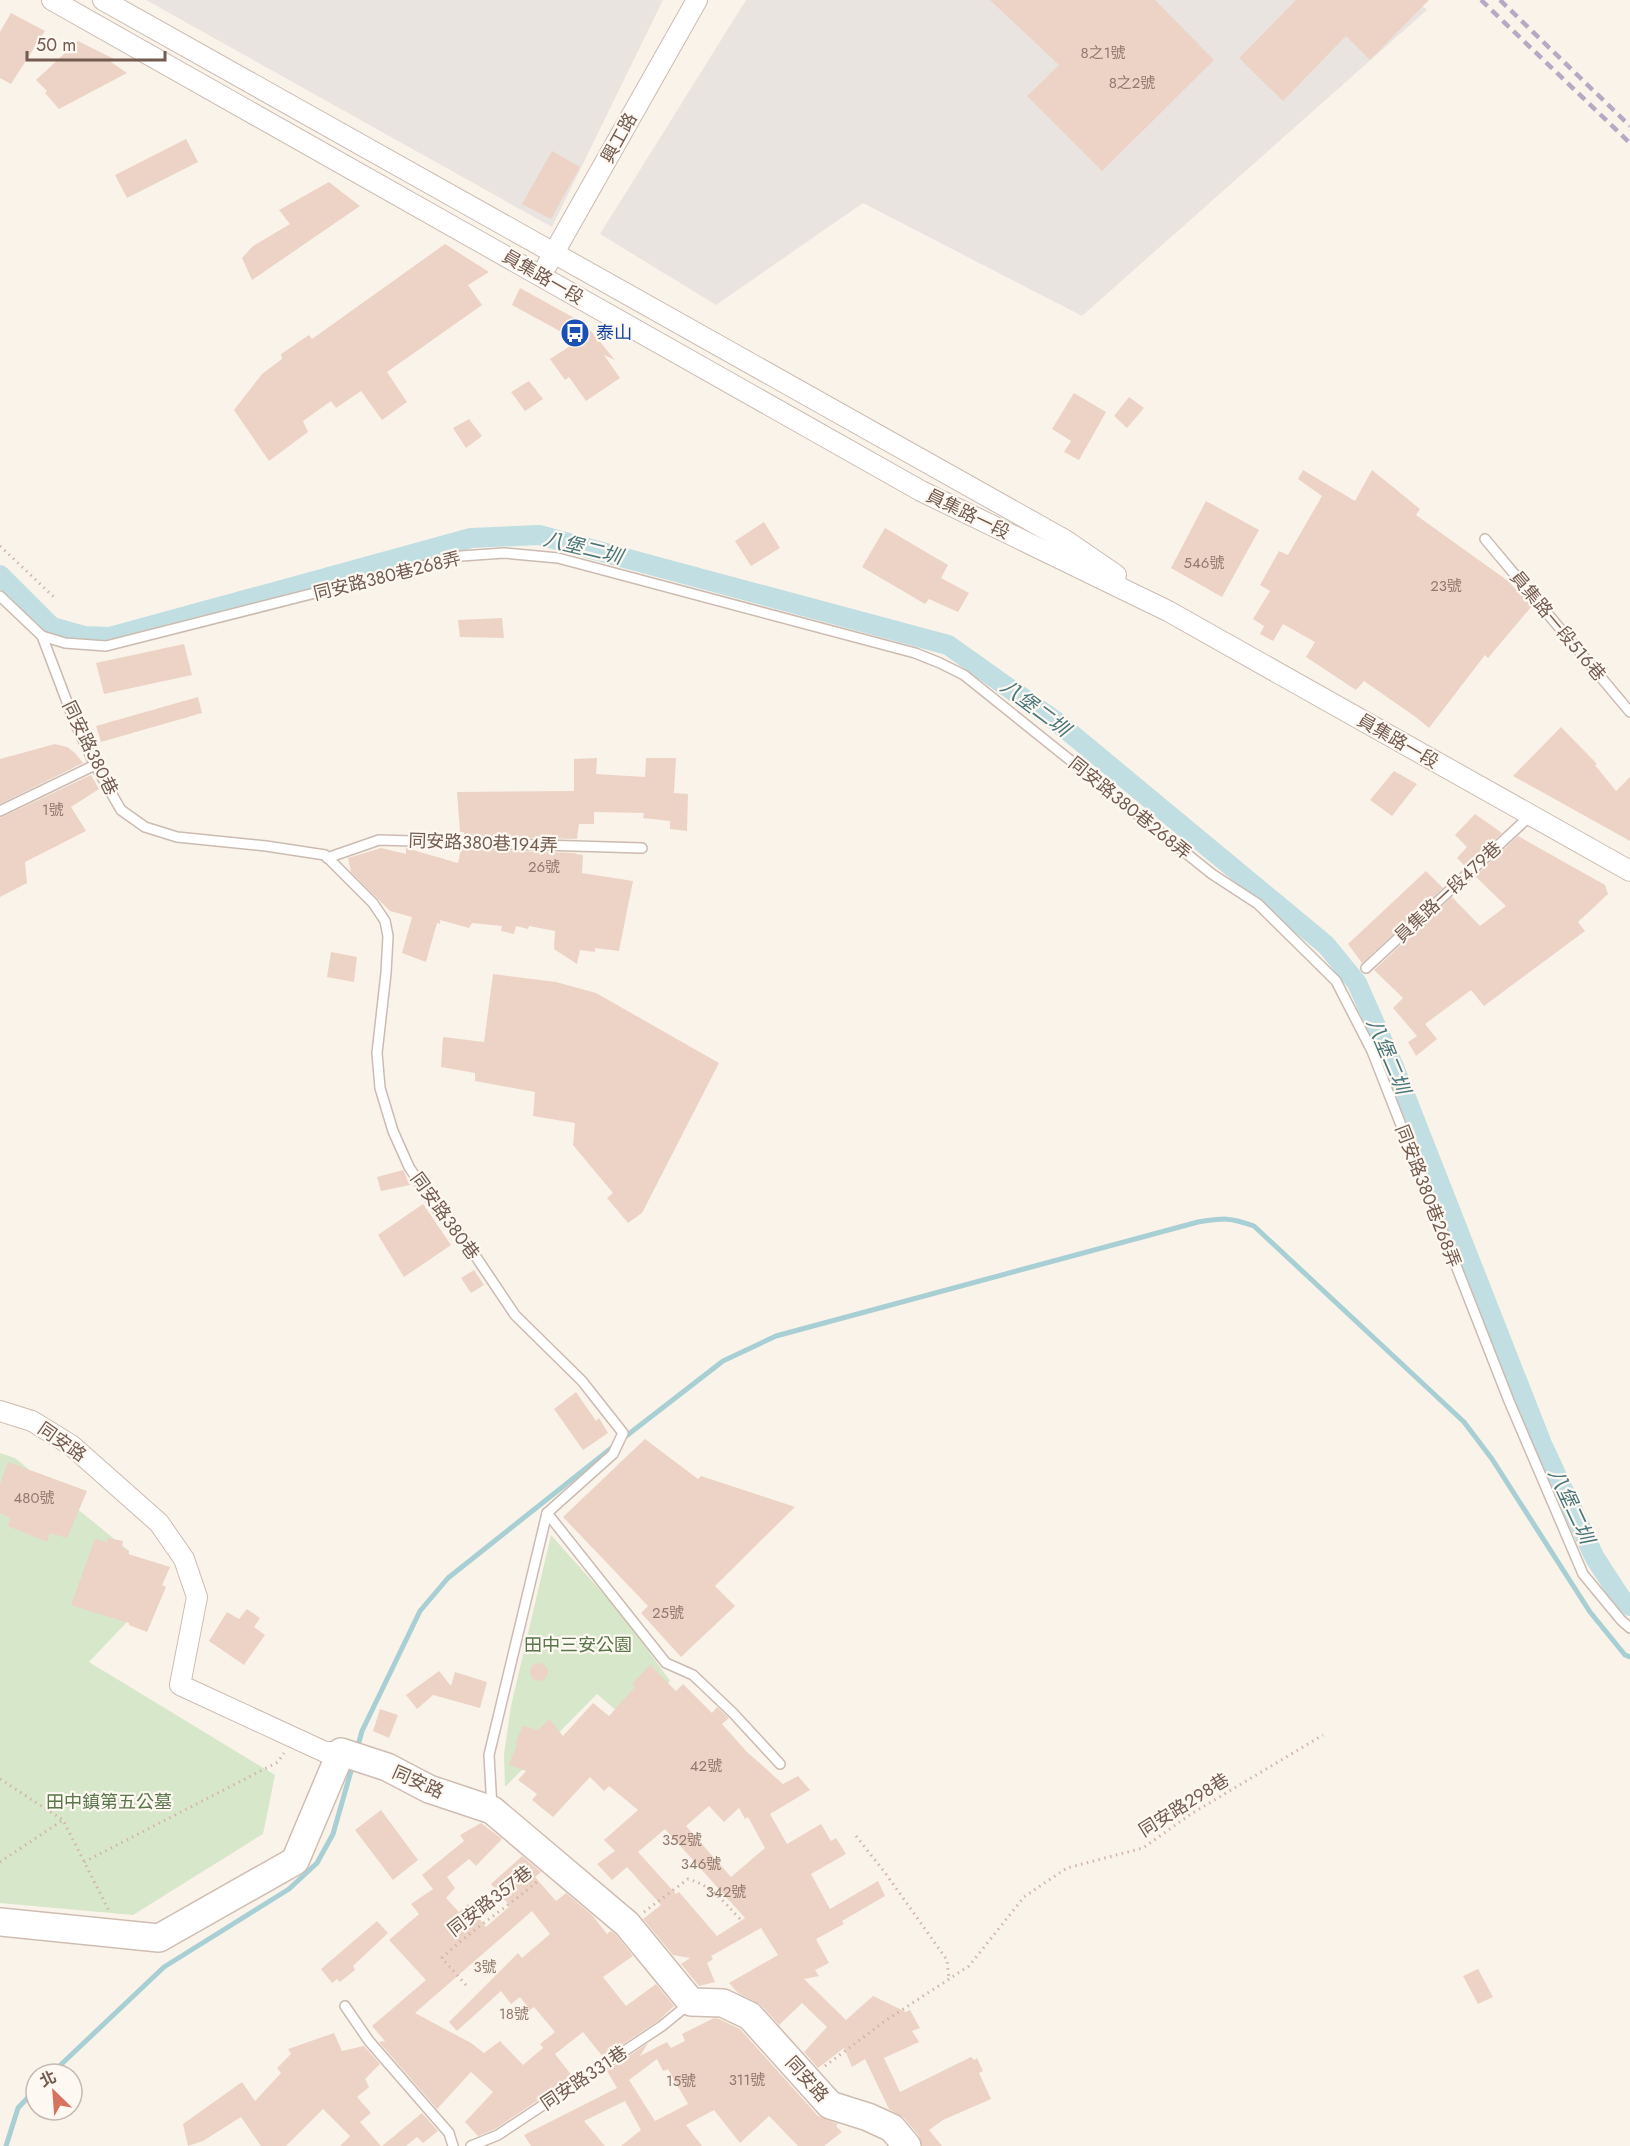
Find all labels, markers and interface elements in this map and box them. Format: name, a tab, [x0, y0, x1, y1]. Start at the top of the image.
scale bar	[27, 24, 165, 62]
text: 50 m	[36, 32, 76, 58]
house number: 8之1號	[1081, 42, 1125, 64]
house number: 8之2號	[1109, 72, 1155, 94]
street label: 興工路	[595, 108, 643, 168]
street label: 員集路一段	[498, 243, 588, 311]
bus stop icon: 泰山	[559, 317, 591, 349]
place label: 泰山	[596, 320, 632, 346]
street label: 員集路一段	[922, 483, 1014, 545]
water label: 八堡二圳	[541, 524, 628, 572]
street label: 同安路380巷268弄	[311, 545, 463, 607]
house number: 546號	[1184, 552, 1224, 574]
street label: 員集路一段516巷	[1504, 565, 1612, 687]
house number: 23號	[1430, 575, 1462, 597]
water label: 八堡二圳	[994, 672, 1078, 745]
street label: 同安路380巷	[56, 696, 124, 800]
street label: 員集路一段	[1353, 707, 1443, 775]
street label: 同安路380巷268弄	[1063, 750, 1197, 866]
house number: 1號	[42, 799, 64, 821]
street label: 同安路380巷194弄	[408, 827, 558, 859]
street label: 員集路一段479巷	[1389, 835, 1507, 949]
house number: 26號	[528, 856, 560, 878]
water label: 八堡二圳	[1359, 1014, 1418, 1101]
street label: 同安路380巷268弄	[1389, 1121, 1467, 1271]
street label: 同安路380巷	[404, 1167, 486, 1265]
street label: 同安路	[32, 1416, 92, 1468]
water label: 八堡二圳	[1541, 1464, 1602, 1551]
house number: 480號	[14, 1487, 54, 1509]
house number: 25號	[652, 1602, 684, 1624]
park label: 田中三安公園	[524, 1632, 632, 1658]
house number: 42號	[690, 1755, 722, 1777]
street label: 同安路	[388, 1759, 448, 1805]
street label: 同安路298巷	[1134, 1767, 1234, 1843]
park label: 田中鎮第五公墓	[46, 1789, 172, 1815]
house number: 352號	[662, 1829, 702, 1851]
house number: 346號	[681, 1853, 721, 1875]
street label: 同安路357巷	[442, 1860, 538, 1942]
house number: 342號	[706, 1881, 746, 1903]
house number: 3號	[473, 1956, 497, 1978]
house number: 18號	[499, 2003, 529, 2025]
street label: 同安路331巷	[535, 2039, 633, 2117]
street label: 同安路	[779, 2050, 835, 2108]
north arrow	[24, 2062, 84, 2122]
text: 北	[36, 2065, 60, 2093]
house number: 311號	[729, 2069, 765, 2091]
house number: 15號	[666, 2070, 696, 2092]

